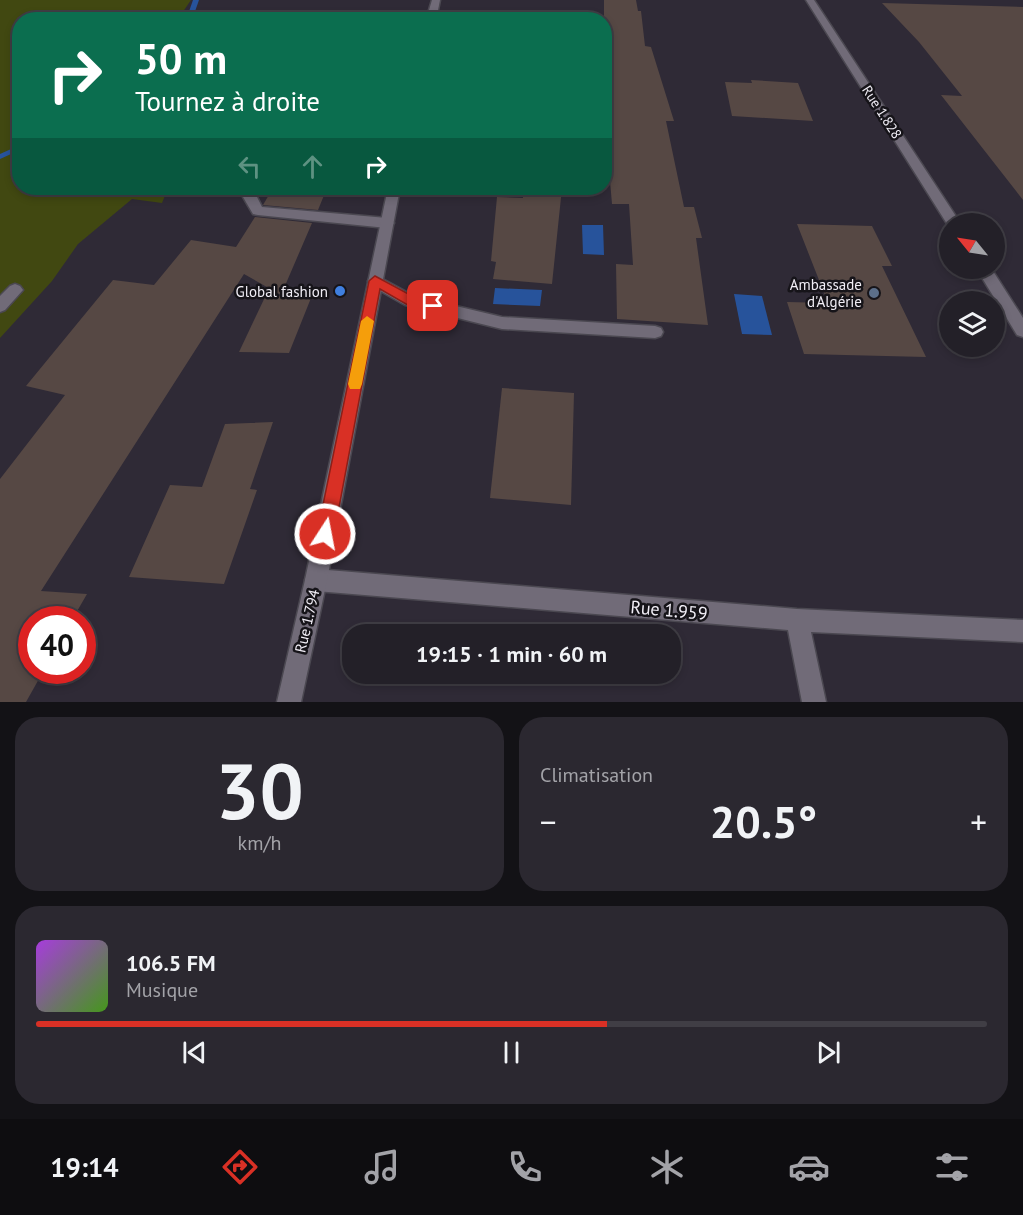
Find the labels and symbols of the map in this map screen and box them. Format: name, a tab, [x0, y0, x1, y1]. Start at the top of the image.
street label: Rue 1.828	[858, 82, 906, 142]
north arrow	[939, 213, 1005, 279]
place label: Ambassade d'Algérie	[790, 275, 862, 311]
pin	[407, 280, 458, 331]
place label: Global fashion	[235, 282, 328, 301]
marker: Global fashion	[333, 284, 347, 298]
marker: Ambassade d'Algérie	[867, 286, 881, 300]
position arrow	[293, 502, 357, 566]
street label: Rue 1.794	[290, 587, 324, 655]
street label: Rue 1.959	[630, 595, 708, 625]
speed limit sign: 40	[18, 606, 96, 684]

